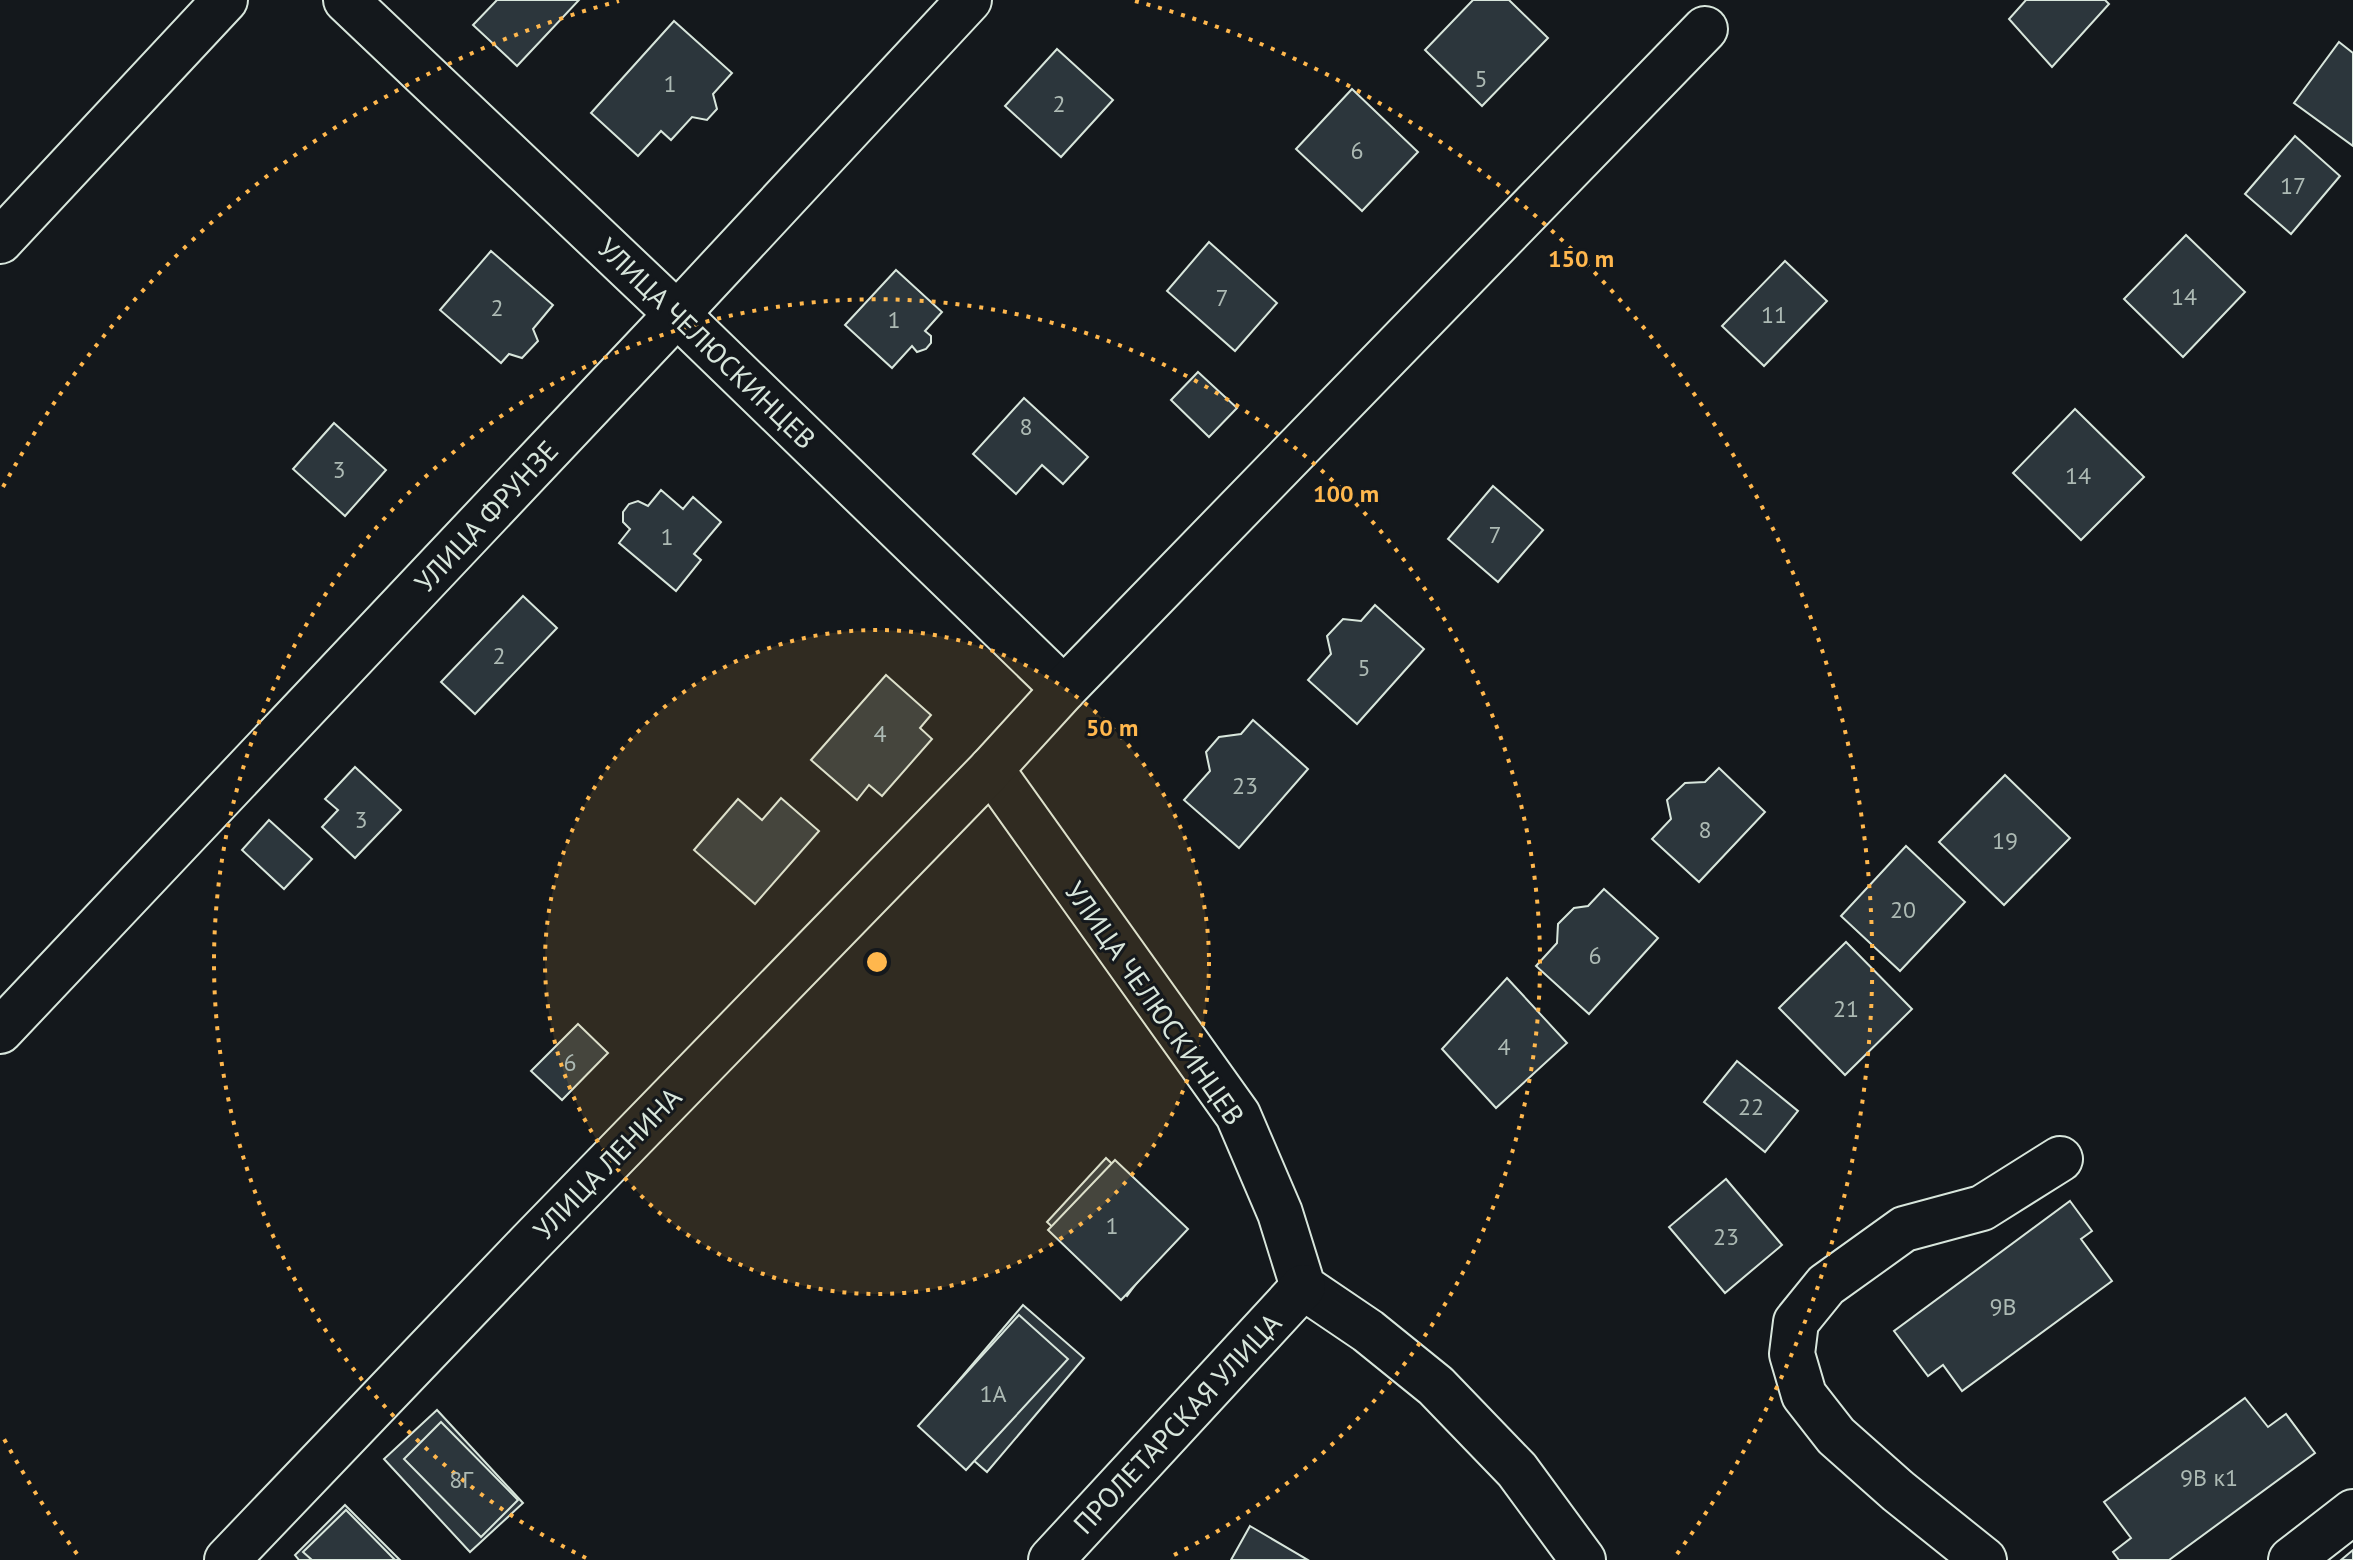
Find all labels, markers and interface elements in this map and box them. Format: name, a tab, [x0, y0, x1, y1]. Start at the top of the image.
house number: 5	[1474, 63, 1488, 94]
house number: 1	[663, 68, 677, 99]
house number: 2	[1052, 88, 1066, 119]
house number: 6	[1350, 135, 1364, 166]
house number: 17	[2280, 170, 2306, 201]
street label: УЛИЦА ЧЕЛЮСКИНЦЕВ	[590, 229, 824, 457]
text: 150 m	[1548, 243, 1614, 274]
house number: 14	[2171, 281, 2197, 312]
house number: 7	[1215, 282, 1229, 313]
house number: 2	[490, 292, 504, 323]
house number: 11	[1761, 299, 1787, 330]
house number: 1	[887, 304, 901, 335]
house number: 8	[1019, 411, 1033, 442]
street label: УЛИЦА ФРУНЗЕ	[406, 432, 566, 600]
house number: 3	[332, 454, 346, 485]
house number: 14	[2065, 460, 2091, 491]
text: 100 m	[1313, 478, 1379, 509]
house number: 7	[1488, 519, 1502, 550]
house number: 1	[660, 521, 674, 552]
house number: 2	[492, 640, 506, 671]
house number: 5	[1357, 652, 1371, 683]
text: 50 m	[1086, 712, 1138, 743]
house number: 4	[873, 718, 887, 749]
house number: 23	[1232, 770, 1258, 801]
house number: 3	[354, 804, 368, 835]
house number: 8	[1698, 814, 1712, 845]
house number: 19	[1992, 825, 2018, 856]
street label: УЛИЦА ЧЕЛЮСКИНЦЕВ	[1057, 874, 1253, 1132]
house number: 20	[1890, 894, 1916, 925]
house number: 6	[1588, 940, 1602, 971]
centre of rings	[863, 948, 891, 976]
house number: 21	[1833, 993, 1859, 1024]
house number: 4	[1497, 1031, 1511, 1062]
house number: 6	[563, 1047, 577, 1078]
street label: УЛИЦА ЛЕНИНА	[525, 1078, 690, 1247]
house number: 22	[1738, 1091, 1764, 1122]
house number: 1	[1105, 1210, 1119, 1241]
house number: 23	[1713, 1221, 1739, 1252]
house number: 9В	[1989, 1291, 2017, 1322]
street label: ПРОЛЕТАРСКАЯ УЛИЦА	[1065, 1304, 1290, 1541]
house number: 1А	[979, 1378, 1007, 1409]
house number: 9В к1	[2180, 1462, 2238, 1493]
house number: 8Г	[449, 1464, 474, 1495]

